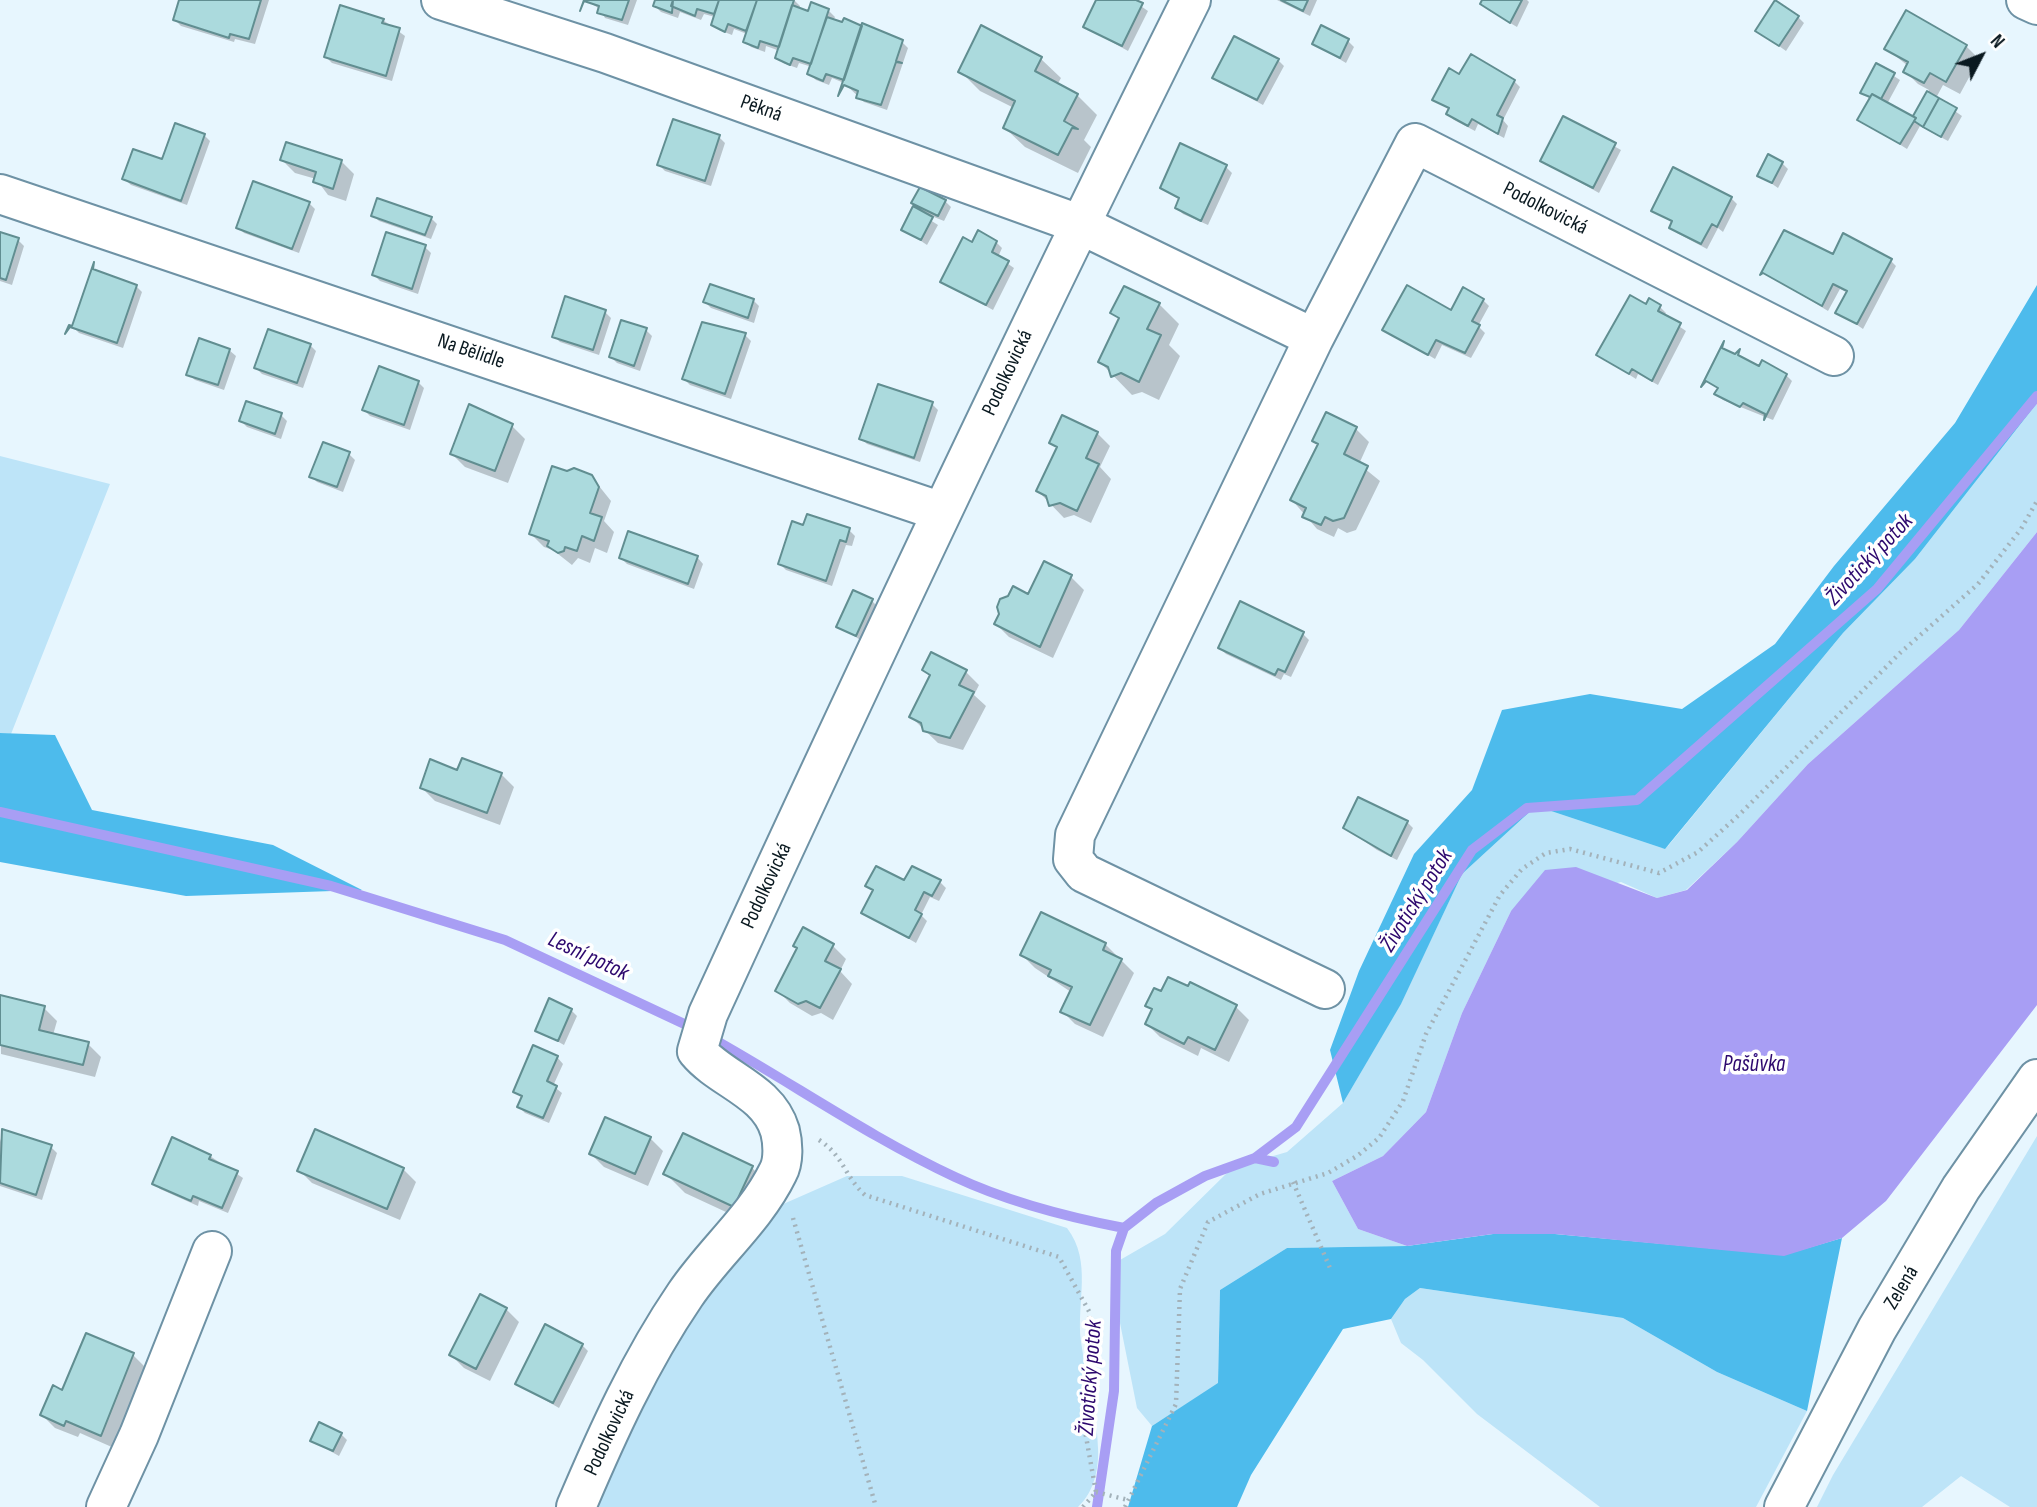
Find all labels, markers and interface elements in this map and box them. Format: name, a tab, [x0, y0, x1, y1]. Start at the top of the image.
north arrow	[1946, 21, 2016, 91]
text: N	[1985, 30, 2009, 53]
street label: Pěkná	[737, 90, 785, 128]
street label: Podolkovická	[1498, 177, 1592, 241]
street label: Podolkovická	[977, 326, 1039, 420]
street label: Na Bělidle	[434, 329, 508, 375]
water label: Životický potok	[1820, 508, 1920, 612]
street label: Podolkovická	[736, 839, 798, 933]
water label: Životický potok	[1375, 845, 1459, 957]
water label: Lesní potok	[543, 926, 633, 988]
water label: Pašůvka	[1723, 1051, 1785, 1079]
street label: Zelená	[1879, 1262, 1925, 1314]
water label: Životický potok	[1073, 1319, 1109, 1437]
street label: Podolkovická	[579, 1386, 641, 1480]

